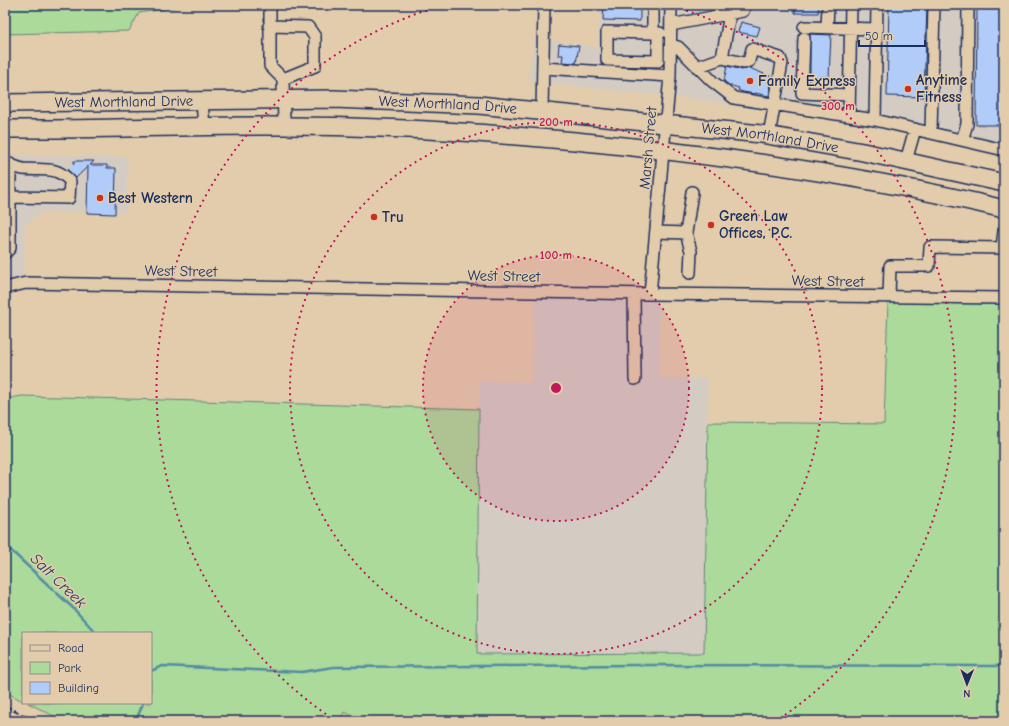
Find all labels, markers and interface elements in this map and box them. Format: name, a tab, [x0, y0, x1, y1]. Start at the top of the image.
scale bar	[859, 22, 925, 48]
text: 50 m	[865, 29, 893, 43]
place label: Anytime Fitness	[916, 71, 967, 106]
place label: Family Express	[758, 72, 855, 90]
marker: Family Express	[745, 76, 755, 86]
marker: Anytime Fitness	[903, 84, 913, 94]
street label: West Morthland Drive	[55, 92, 194, 111]
street label: West Morthland Drive	[378, 92, 518, 118]
text: 300 m	[821, 99, 855, 113]
street label: Marsh Street	[635, 105, 661, 190]
text: 200 m	[539, 115, 573, 129]
street label: West Morthland Drive	[700, 119, 840, 157]
place label: Best Western	[108, 189, 193, 207]
marker: Best Western	[95, 193, 105, 203]
place label: Green Law Offices, P.C.	[719, 207, 793, 242]
place label: Tru	[382, 208, 404, 226]
marker: Tru	[369, 212, 379, 222]
marker: Green Law Offices, P.C.	[706, 220, 716, 230]
text: 100 m	[540, 248, 572, 262]
street label: West Street	[145, 261, 218, 281]
street label: West Street	[468, 266, 541, 286]
street label: West Street	[792, 271, 865, 291]
centre of rings	[549, 381, 563, 395]
water label: Salt Creek	[27, 550, 90, 612]
legend	[22, 632, 152, 704]
text: Road	[58, 641, 84, 655]
text: Park	[58, 661, 81, 675]
north arrow	[947, 664, 987, 704]
text: Building	[58, 681, 99, 695]
text: N	[963, 687, 971, 700]

